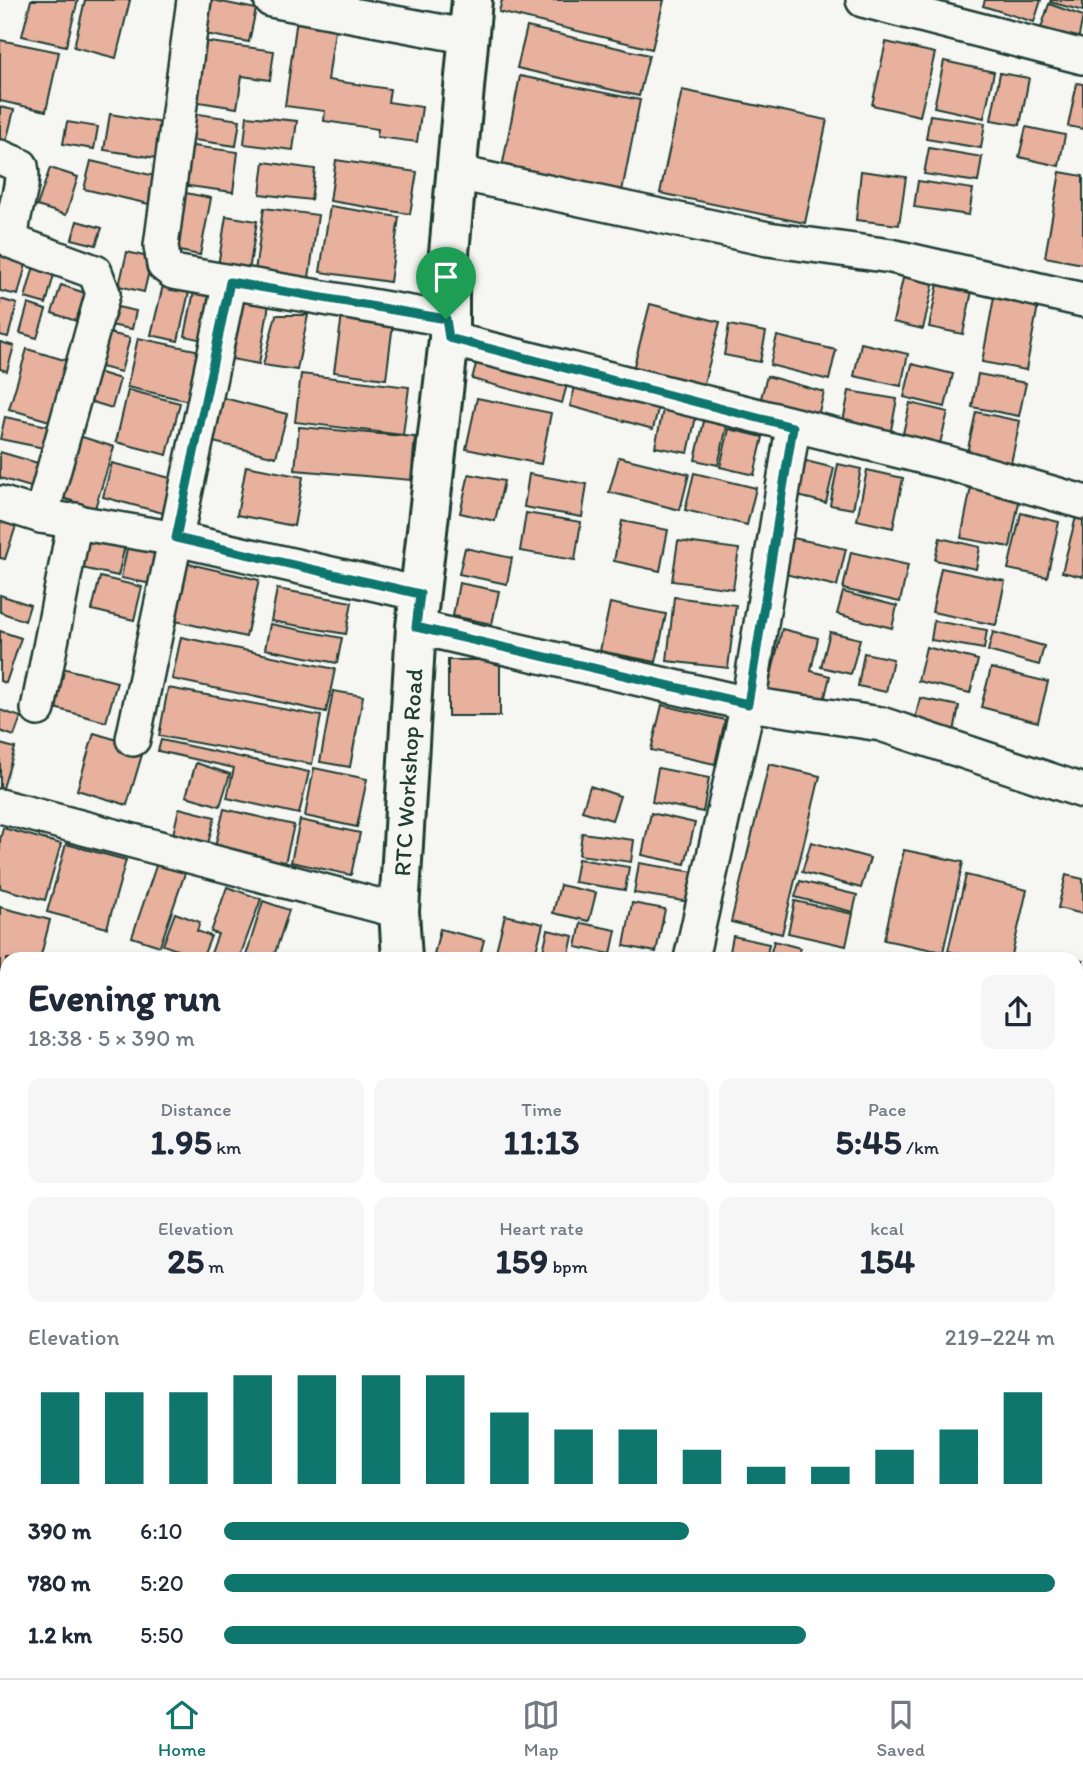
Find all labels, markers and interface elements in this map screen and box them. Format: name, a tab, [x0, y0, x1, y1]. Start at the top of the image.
pin	[416, 247, 476, 319]
icon: arrive	[427, 258, 465, 296]
street label: RTC Workshop Road	[387, 668, 428, 877]
text: Evening run	[28, 975, 221, 1021]
button: share	[981, 975, 1055, 1049]
text: 18:38 · 5 × 390 m	[28, 1024, 195, 1052]
text: Distance	[160, 1098, 231, 1121]
text: Time	[521, 1098, 562, 1121]
text: Pace	[868, 1098, 906, 1121]
text: 1.95	[150, 1121, 212, 1163]
text: 11:13	[503, 1121, 580, 1163]
text: 5:45	[835, 1121, 902, 1163]
text: km	[212, 1136, 241, 1159]
text: /km	[902, 1136, 939, 1159]
text: Elevation	[158, 1217, 234, 1240]
text: Heart rate	[499, 1217, 584, 1240]
text: kcal	[870, 1217, 904, 1240]
text: 25	[167, 1240, 204, 1282]
text: 159	[495, 1240, 548, 1282]
text: 154	[859, 1240, 915, 1282]
text: m	[204, 1255, 224, 1278]
text: bpm	[548, 1255, 588, 1278]
text: Elevation	[28, 1323, 119, 1351]
text: 219–224 m	[945, 1323, 1055, 1351]
text: 390 m	[28, 1517, 91, 1545]
text: 6:10	[140, 1517, 183, 1545]
text: 780 m	[28, 1569, 91, 1597]
text: 5:20	[140, 1569, 184, 1597]
text: 1.2 km	[28, 1621, 92, 1649]
text: 5:50	[140, 1621, 184, 1649]
tab: Home	[158, 1696, 206, 1761]
tab: Map	[522, 1696, 560, 1761]
tab: Saved	[876, 1696, 925, 1761]

